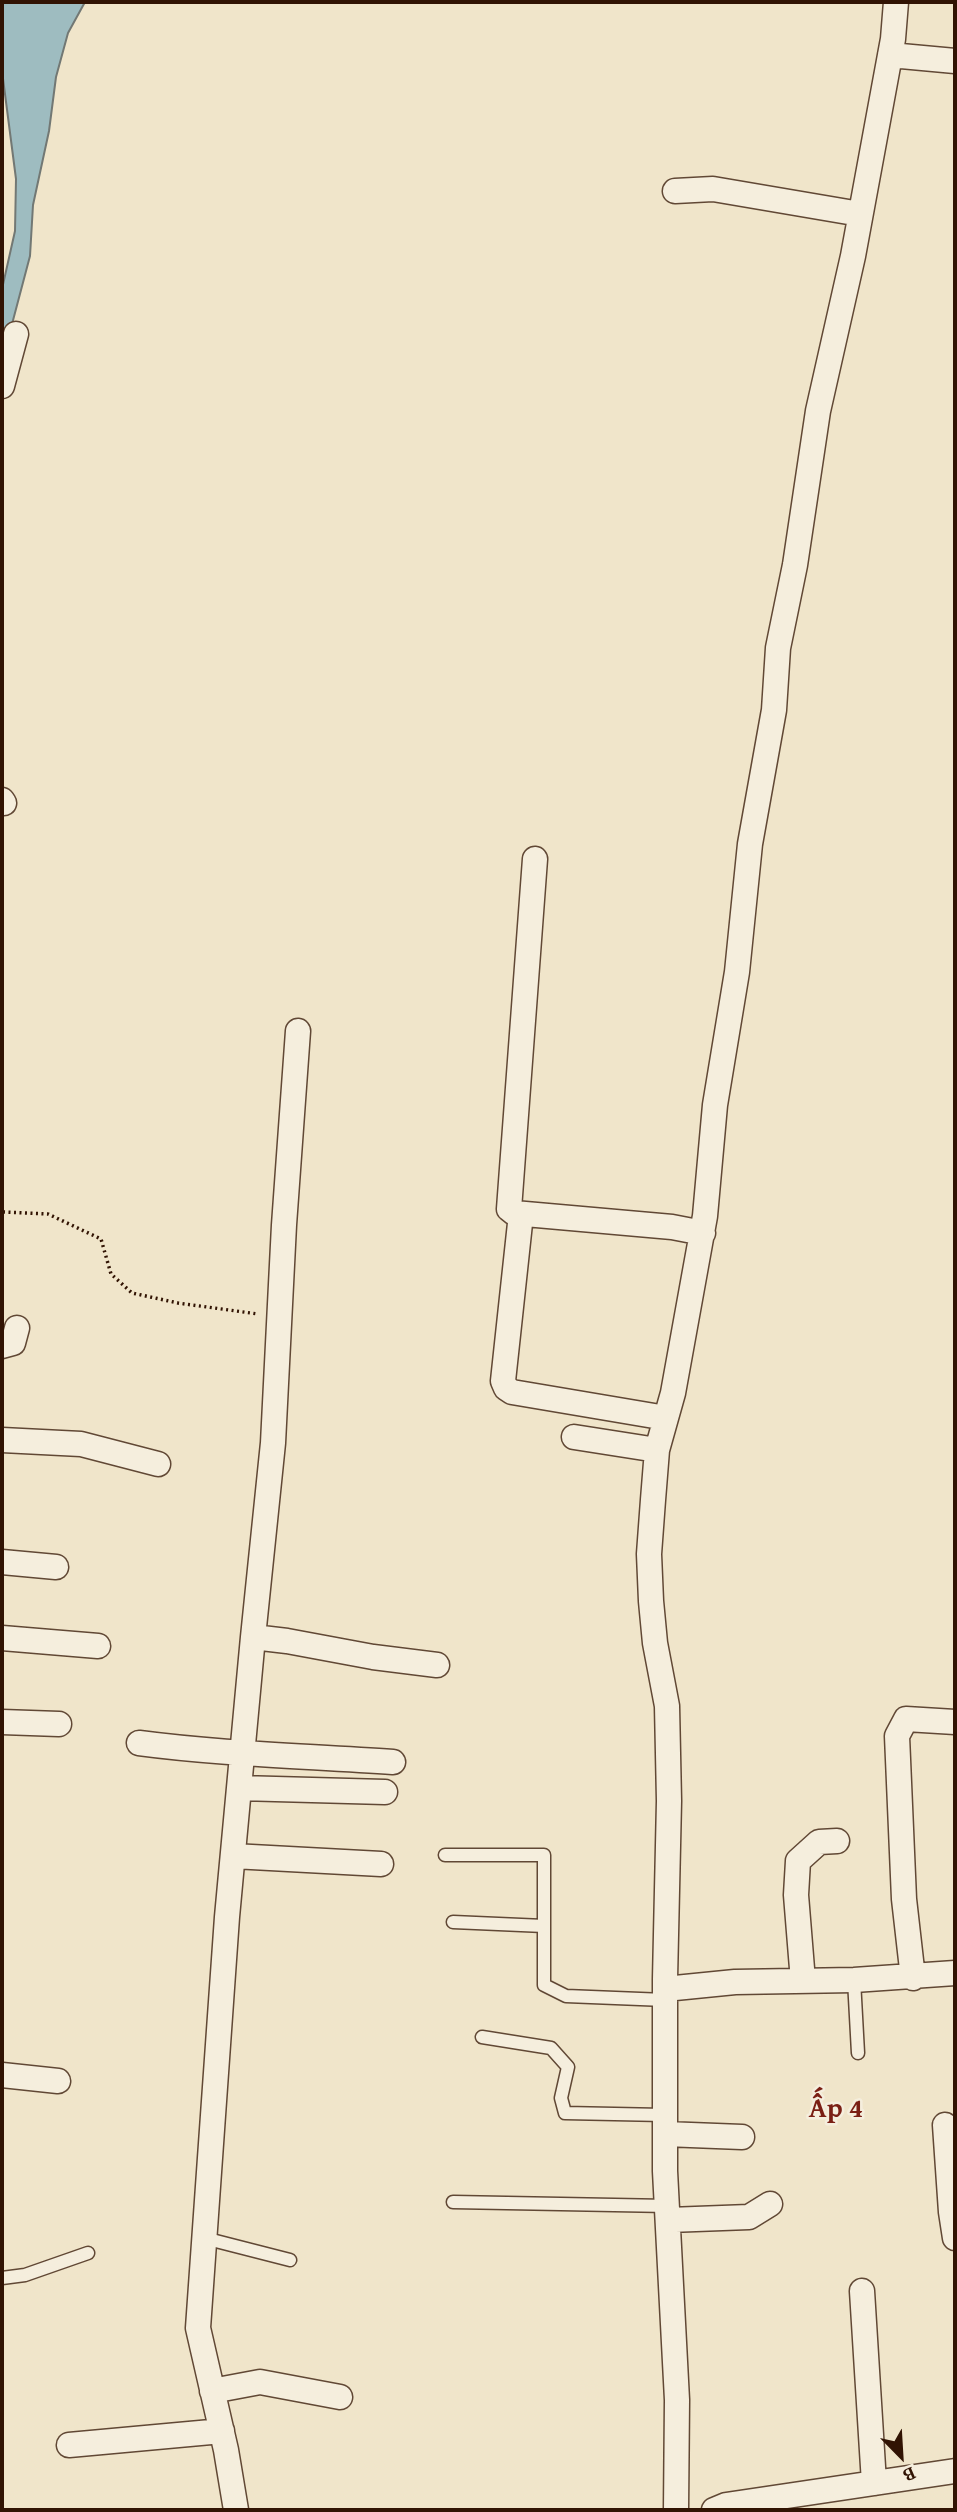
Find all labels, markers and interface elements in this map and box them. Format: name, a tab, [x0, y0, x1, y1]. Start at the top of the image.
district label: Ấp 4	[809, 2093, 863, 2127]
north arrow	[866, 2421, 936, 2491]
text: B	[898, 2460, 921, 2490]

